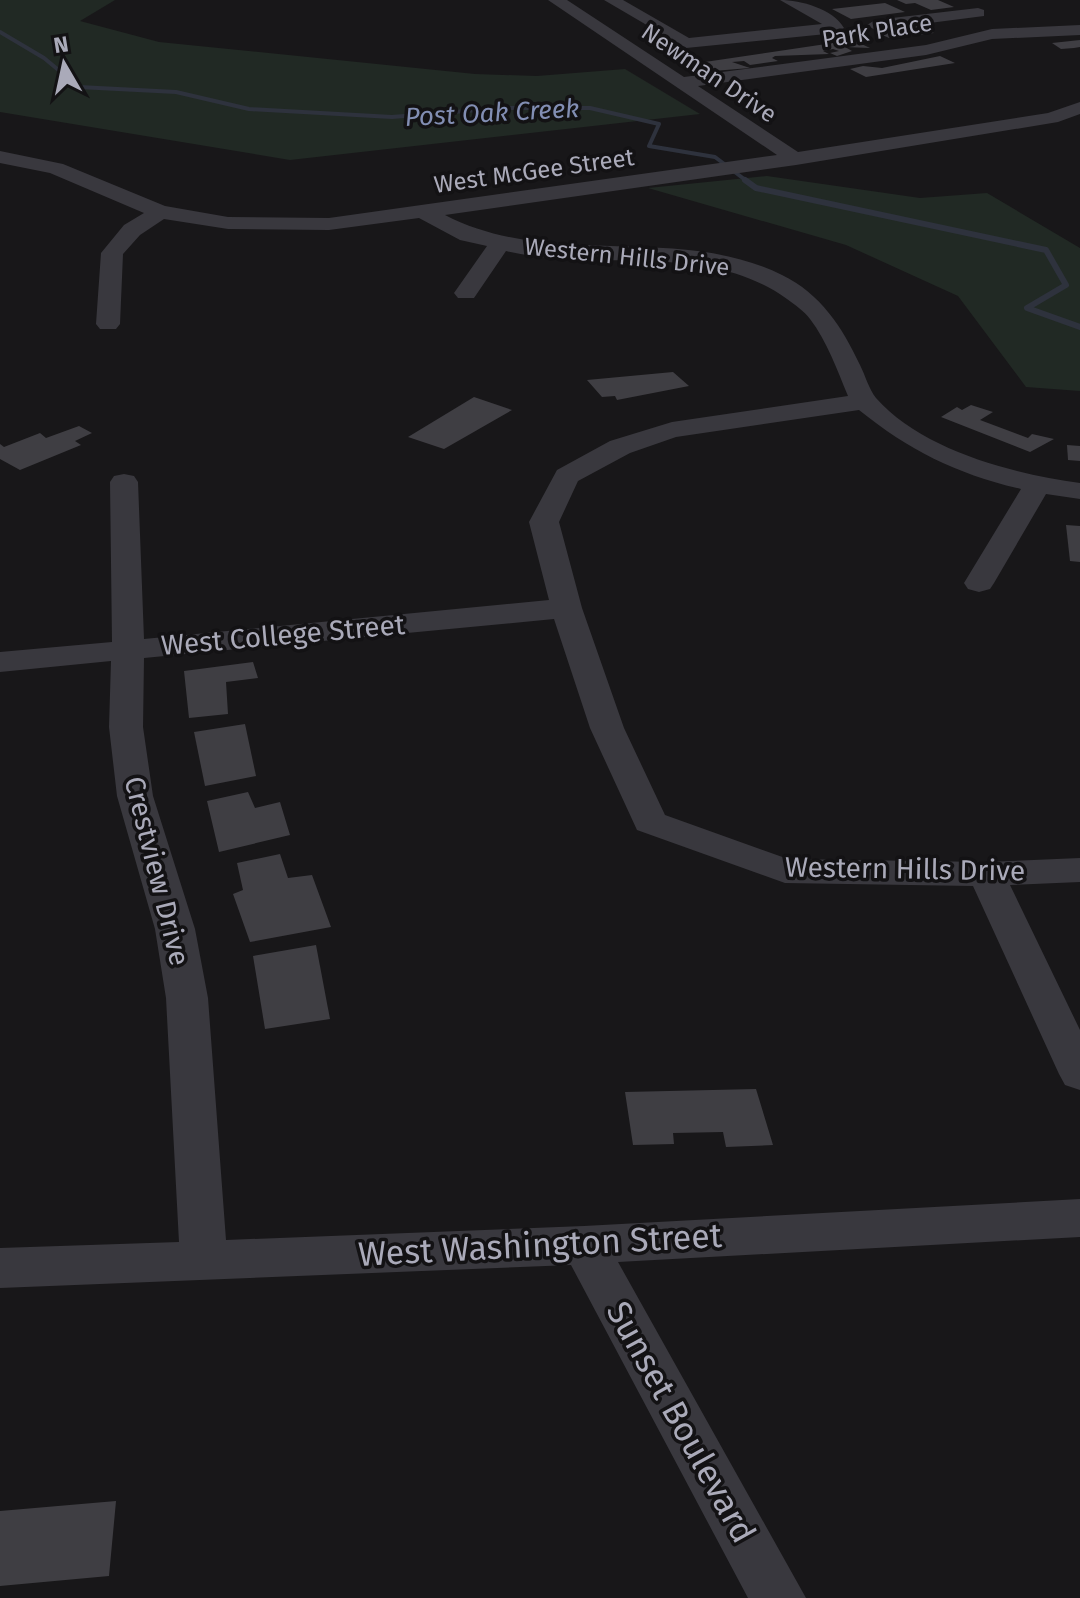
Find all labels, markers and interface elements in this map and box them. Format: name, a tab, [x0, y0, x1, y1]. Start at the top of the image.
street label: Park Place	[820, 8, 934, 54]
street label: Newman Drive	[636, 17, 782, 129]
north arrow	[24, 24, 104, 104]
text: N	[52, 30, 70, 59]
water label: Post Oak Creek	[404, 93, 580, 133]
street label: West McGee Street	[432, 143, 636, 199]
street label: Western Hills Drive	[523, 232, 731, 282]
street label: West College Street	[160, 608, 407, 662]
street label: Crestview Drive	[118, 773, 196, 969]
street label: Western Hills Drive	[785, 850, 1025, 888]
street label: West Washington Street	[357, 1215, 724, 1275]
street label: Sunset Boulevard	[598, 1294, 764, 1550]

